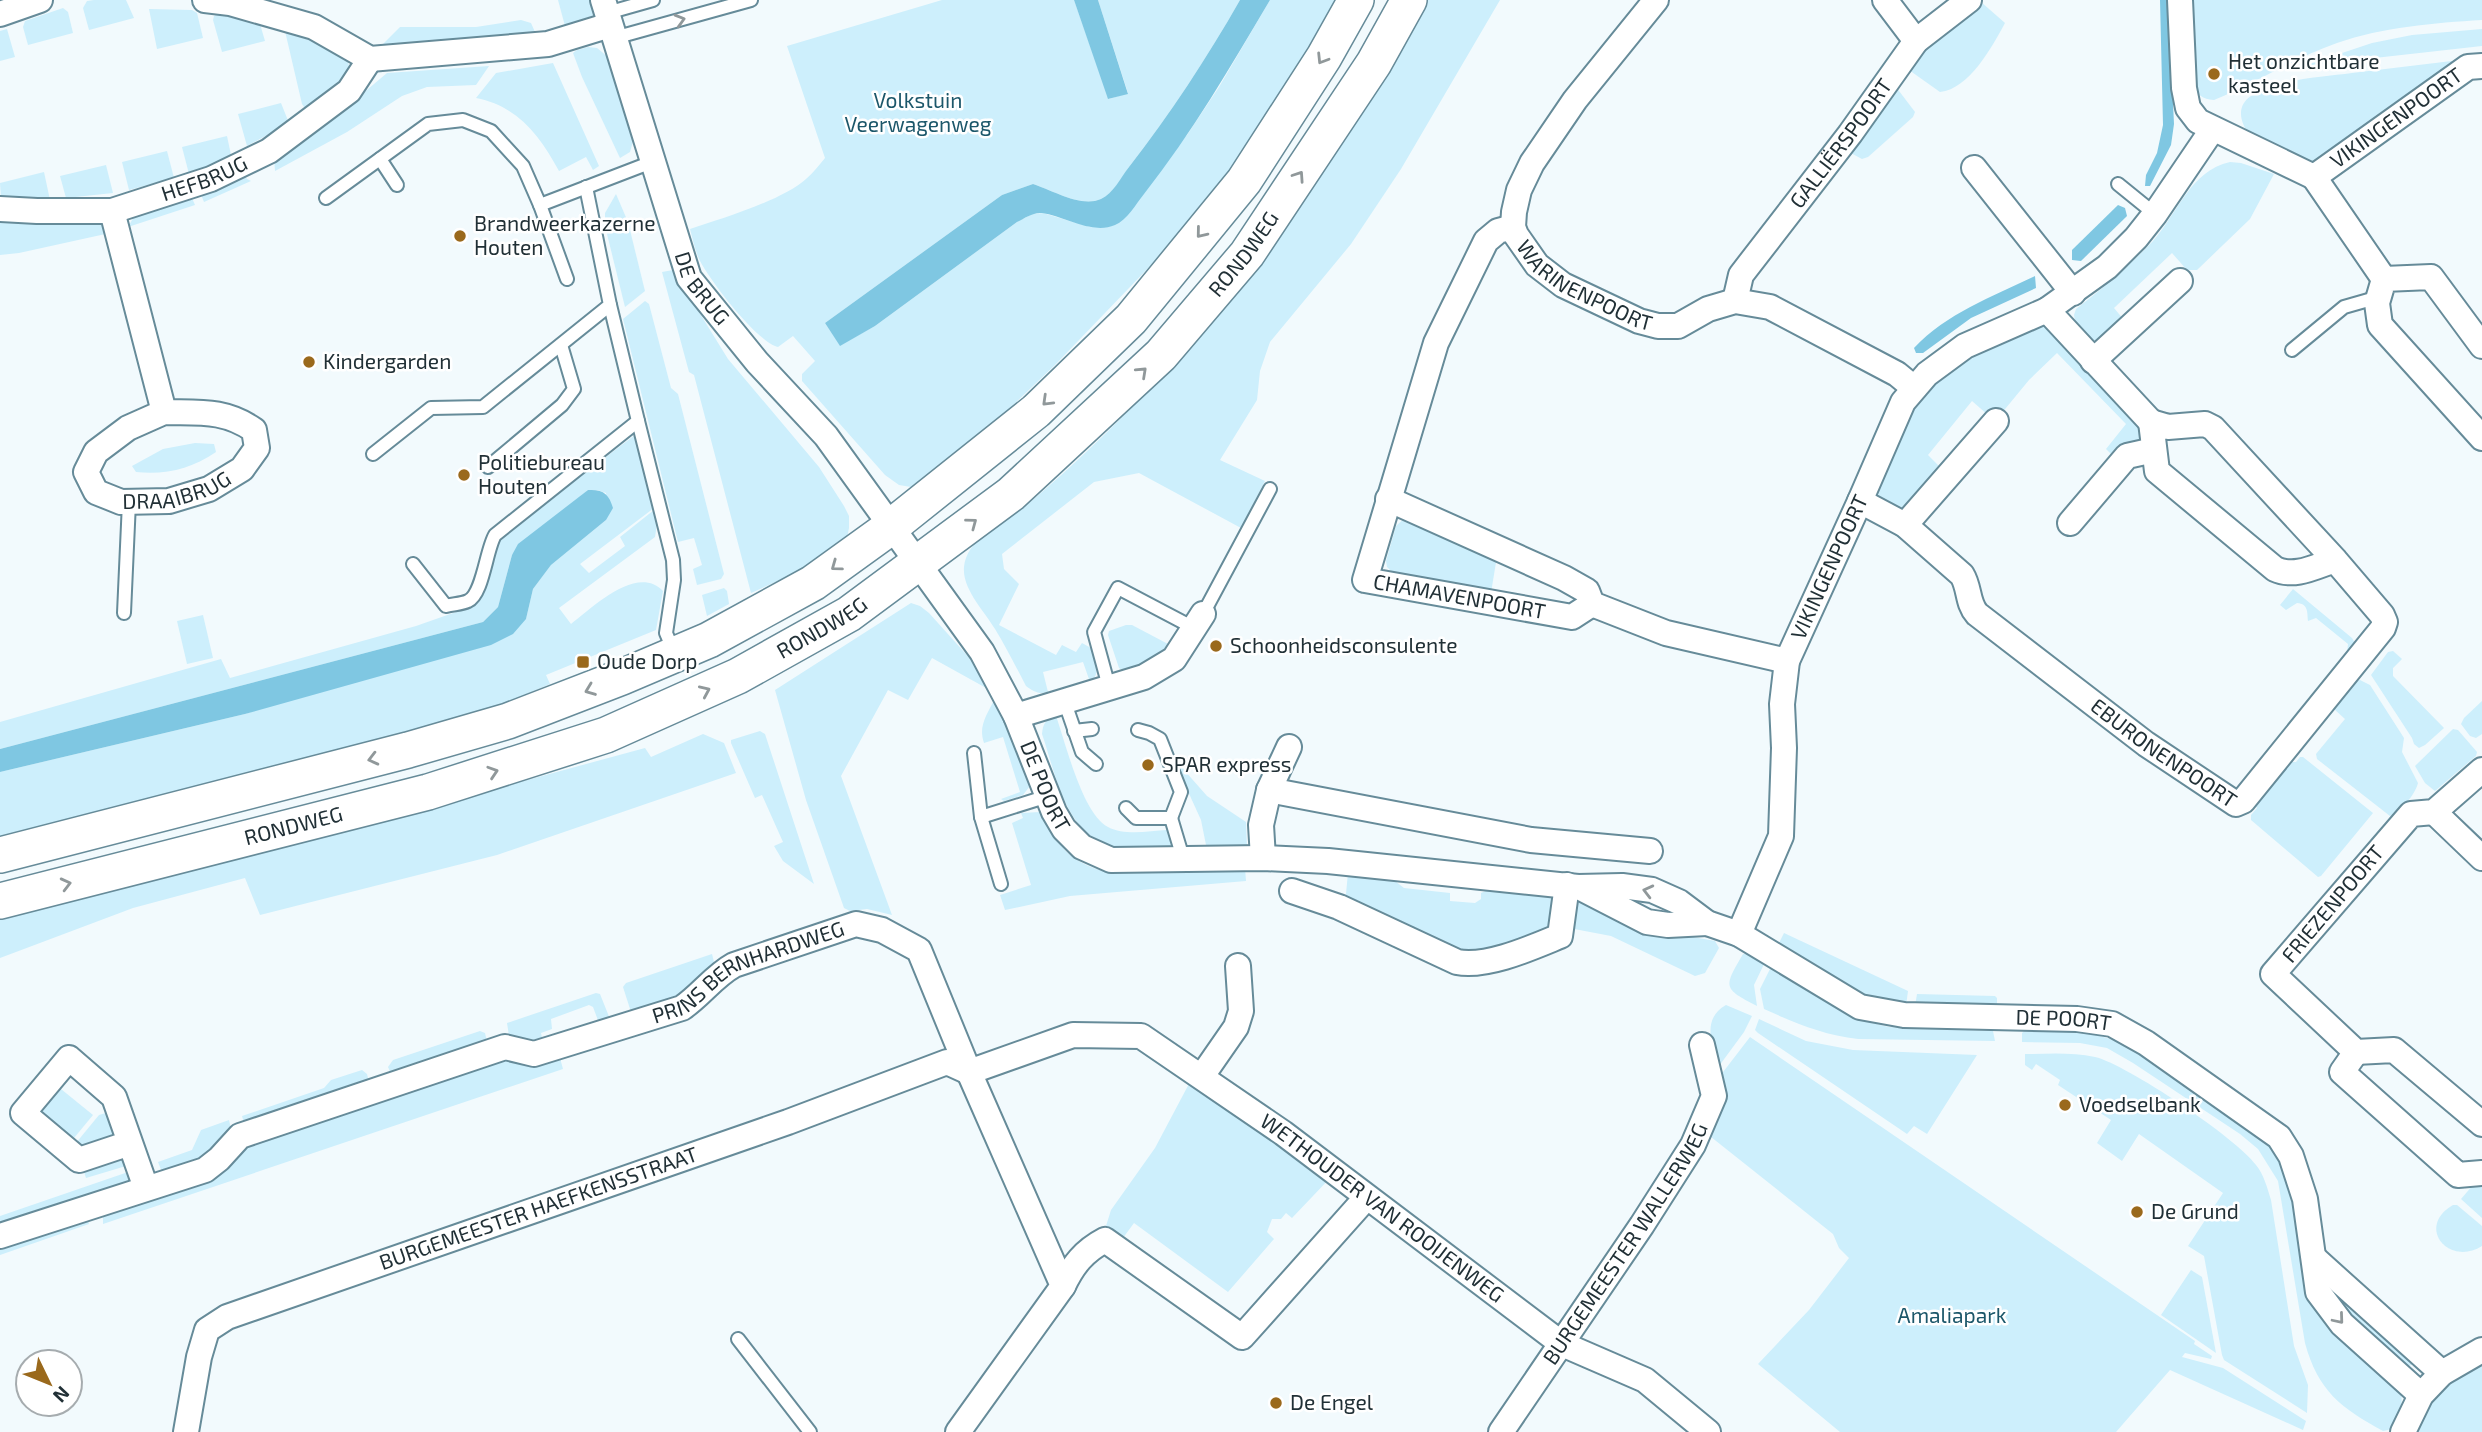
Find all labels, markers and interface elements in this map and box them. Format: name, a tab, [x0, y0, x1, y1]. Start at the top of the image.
one-way arrow	[674, 14, 686, 28]
place label: Het onzichtbare kasteel	[2228, 48, 2379, 97]
one-way arrow	[1318, 52, 1331, 65]
street label: VIKINGENPOORT	[2325, 61, 2466, 172]
marker: Het onzichtbare kasteel	[2206, 66, 2222, 82]
street label: GALLIËRSPOORT	[1784, 73, 1896, 212]
park label: Volkstuin Veerwagenweg	[844, 87, 992, 136]
street label: HEFBRUG	[158, 149, 251, 205]
one-way arrow	[1291, 171, 1303, 184]
street label: RONDWEG	[1202, 206, 1283, 301]
place label: Brandweerkazerne Houten	[474, 210, 656, 259]
one-way arrow	[1197, 225, 1209, 238]
marker: Brandweerkazerne Houten	[452, 228, 468, 244]
street label: WARINENPOORT	[1512, 234, 1655, 335]
street label: DE BRUG	[671, 248, 736, 329]
place label: Kindergarden	[323, 348, 451, 373]
marker: Kindergarden	[301, 354, 317, 370]
one-way arrow	[1134, 368, 1147, 380]
one-way arrow	[1042, 392, 1055, 405]
place label: Politiebureau Houten	[478, 449, 605, 498]
street label: DRAAIBRUG	[122, 465, 235, 513]
marker: Politiebureau Houten	[456, 467, 472, 483]
street label: VIKINGENPOORT	[1785, 490, 1872, 643]
one-way arrow	[965, 519, 977, 531]
one-way arrow	[831, 558, 844, 571]
street label: CHAMAVENPOORT	[1371, 568, 1548, 623]
street label: RONDWEG	[772, 591, 872, 663]
place label: Schoonheidsconsulente	[1230, 632, 1458, 657]
marker: Schoonheidsconsulente	[1208, 638, 1224, 654]
place label: Oude Dorp	[597, 648, 697, 673]
marker: Oude Dorp	[575, 654, 591, 670]
one-way arrow	[584, 681, 596, 695]
one-way arrow	[698, 685, 711, 699]
street label: EBURONENPOORT	[2087, 692, 2242, 812]
street label: DE POORT	[1016, 737, 1076, 835]
one-way arrow	[367, 751, 379, 765]
place label: SPAR express	[1162, 751, 1291, 776]
marker: SPAR express	[1140, 757, 1156, 773]
one-way arrow	[487, 765, 499, 780]
street label: RONDWEG	[241, 800, 345, 849]
street label: FRIEZENPOORT	[2276, 839, 2388, 967]
one-way arrow	[60, 878, 72, 892]
one-way arrow	[1642, 885, 1654, 899]
street label: PRINS BERNHARDWEG	[649, 915, 847, 1028]
street label: DE POORT	[2015, 1004, 2113, 1035]
place label: Voedselbank	[2079, 1091, 2201, 1116]
marker: Voedselbank	[2057, 1097, 2073, 1113]
street label: WETHOUDER VAN ROOIJENWEG	[1256, 1107, 1510, 1307]
street label: BURGEMEESTER WALLERWEG	[1537, 1119, 1712, 1369]
street label: BURGEMEESTER HAEFKENSSTRAAT	[376, 1140, 701, 1274]
place label: De Grund	[2151, 1198, 2239, 1223]
marker: De Grund	[2129, 1204, 2145, 1220]
park label: Amaliapark	[1898, 1302, 2007, 1327]
one-way arrow	[2331, 1310, 2343, 1323]
north arrow	[14, 1348, 84, 1418]
text: N	[49, 1382, 75, 1408]
place label: De Engel	[1290, 1389, 1374, 1414]
marker: De Engel	[1268, 1395, 1284, 1411]

